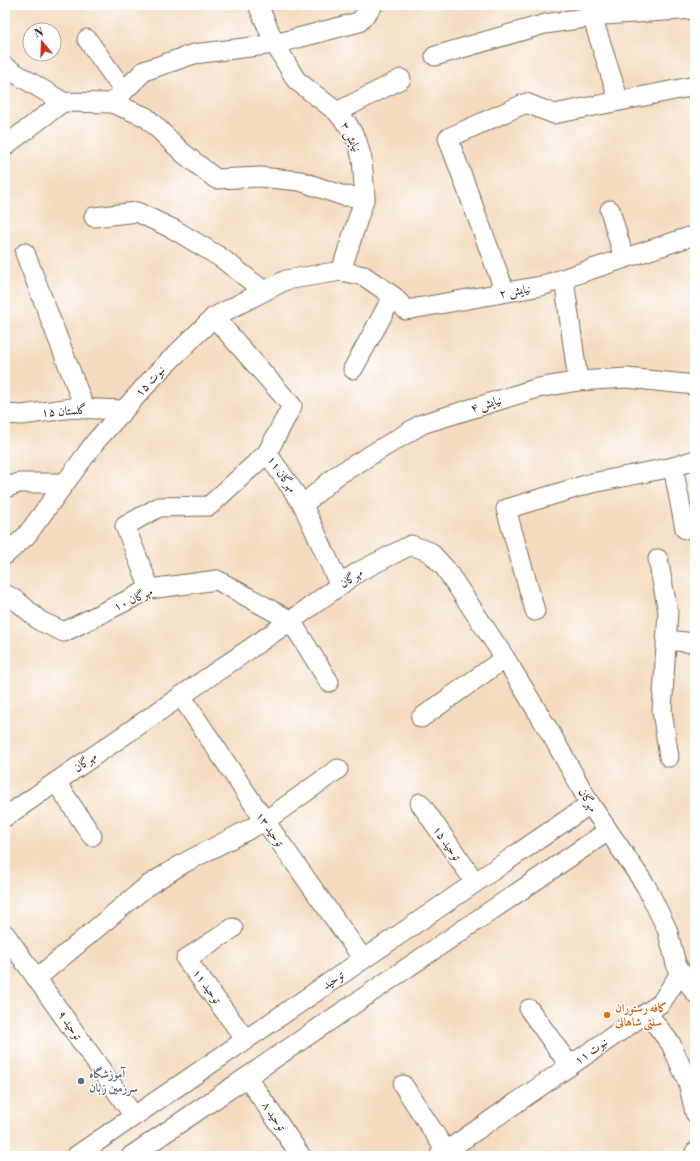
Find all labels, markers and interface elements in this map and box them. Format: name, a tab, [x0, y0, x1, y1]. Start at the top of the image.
north arrow	[22, 22, 62, 62]
text: N	[33, 25, 46, 42]
street label: نیایش ۳	[336, 120, 364, 155]
street label: نیایش ۲	[498, 281, 532, 303]
street label: نبوت ۱۵	[132, 363, 168, 400]
street label: نیایش ۴	[469, 393, 504, 417]
street label: گلستان ۱۵	[41, 401, 87, 421]
street label: مهرگان ۱۱	[264, 452, 300, 496]
street label: مهرگان	[336, 564, 366, 592]
street label: مهرگان ۱۰	[111, 583, 156, 615]
street label: مهرگان	[70, 748, 100, 776]
street label: مهرگان	[575, 785, 601, 815]
street label: توحید ۱۳	[252, 809, 287, 850]
street label: توحید ۱۵	[429, 823, 464, 864]
street label: توحید ۱۱	[189, 966, 225, 1007]
street label: توحید	[320, 967, 348, 993]
place label: کافه رستوران سنتی شاهانی	[614, 1001, 667, 1031]
street label: توحید ۹	[54, 1008, 85, 1043]
marker: کافه رستوران سنتی شاهانی	[602, 1010, 612, 1020]
street label: نبوت ۱۱	[572, 1035, 611, 1068]
place label: آموزشگاه سرزمین زبان	[89, 1066, 138, 1097]
marker: آموزشگاه سرزمین زبان	[76, 1076, 86, 1086]
street label: توحید ۸	[258, 1099, 289, 1134]

